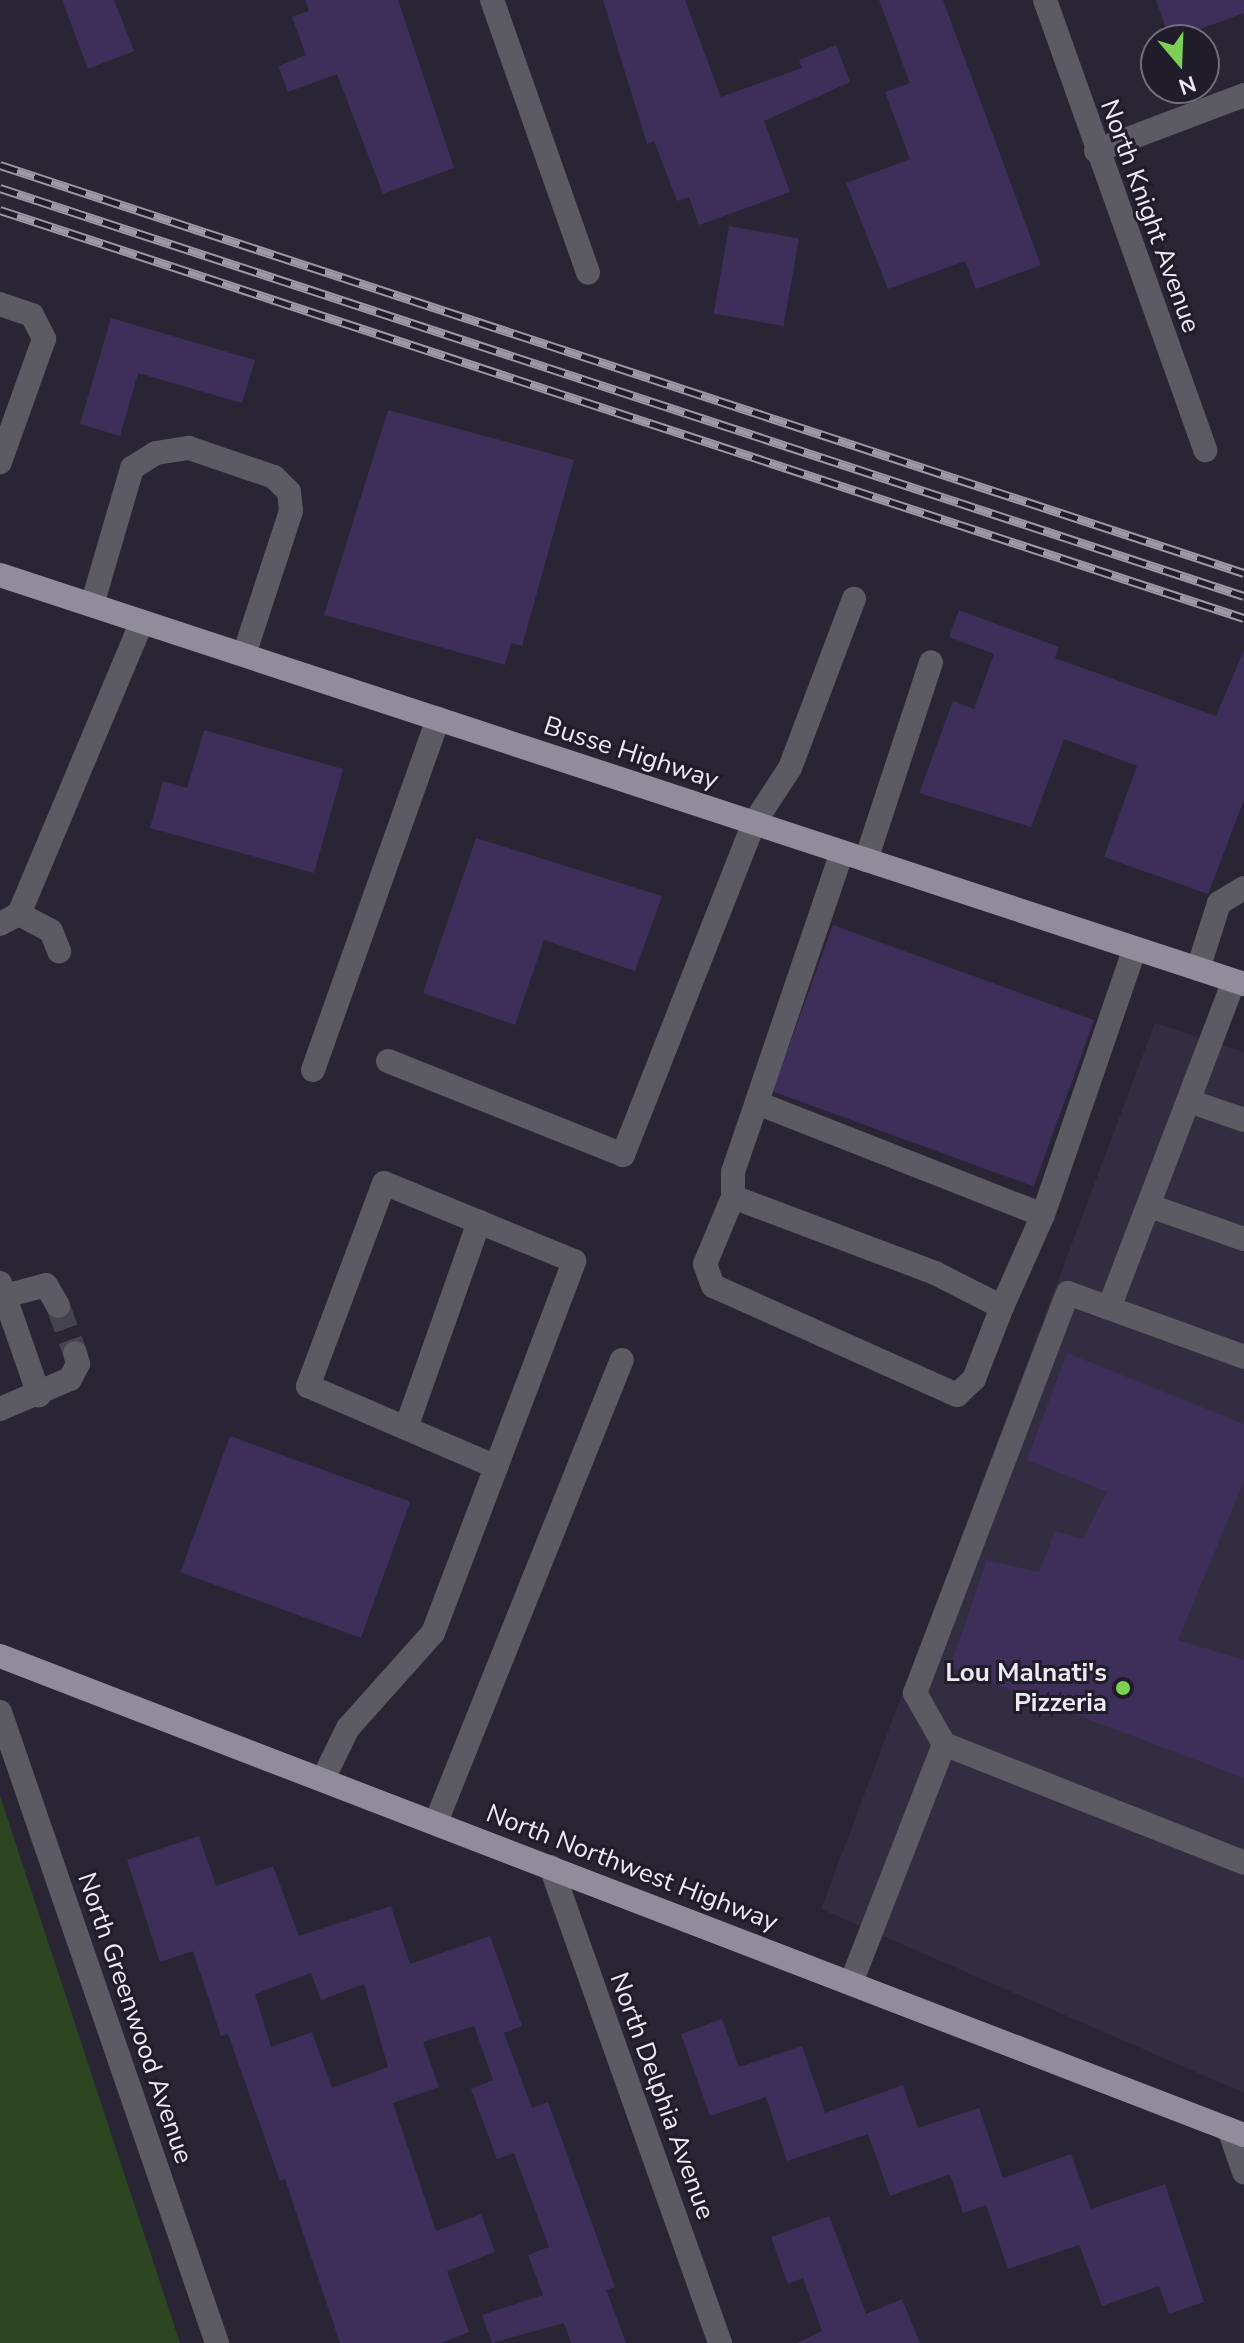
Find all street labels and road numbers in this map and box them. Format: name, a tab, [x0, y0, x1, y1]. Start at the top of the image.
street label: North Knight Avenue	[1093, 95, 1207, 337]
street label: Busse Highway	[540, 710, 722, 796]
street label: North Northwest Highway	[482, 1798, 782, 1938]
street label: North Greenwood Avenue	[71, 1869, 199, 2167]
street label: North Delphia Avenue	[603, 1969, 721, 2223]

